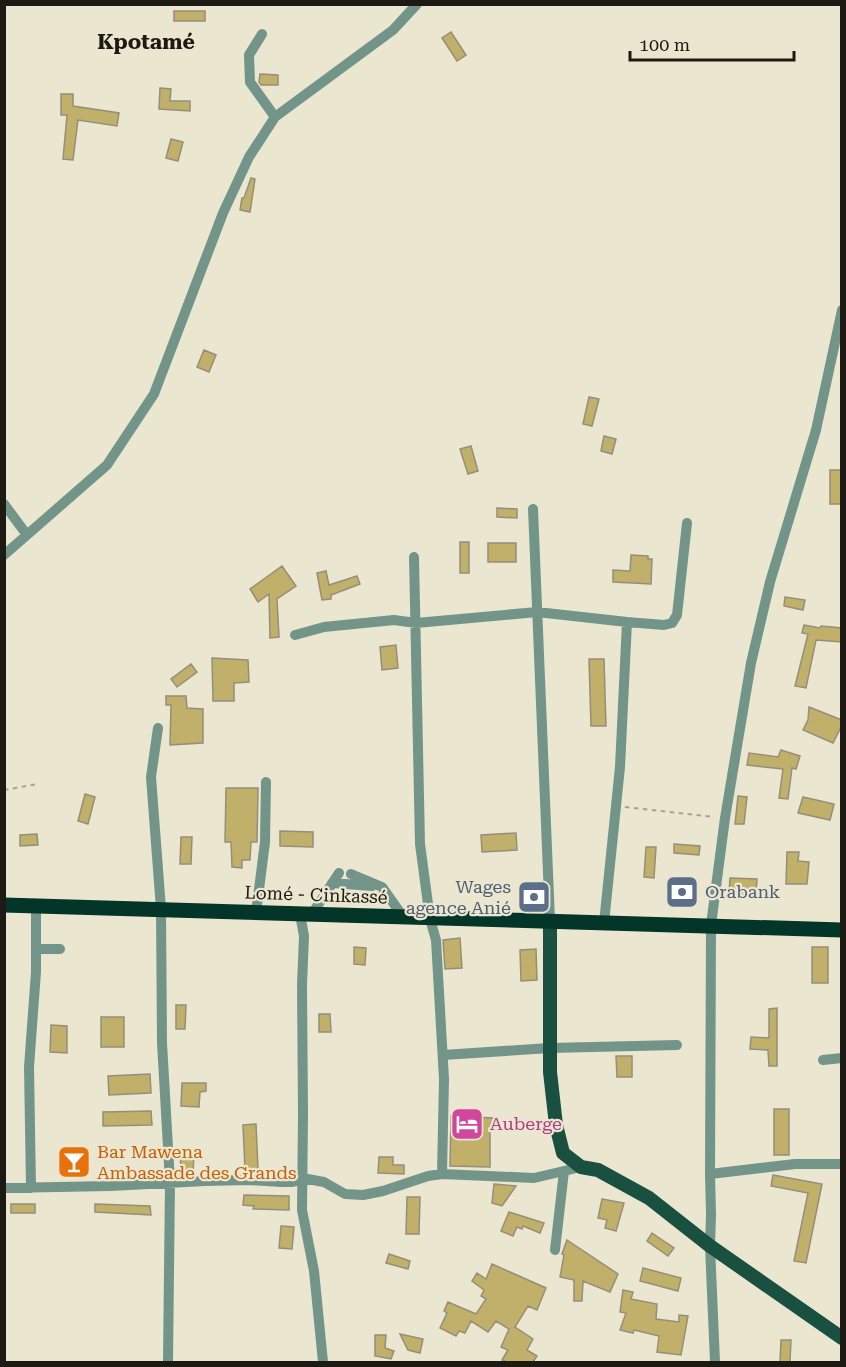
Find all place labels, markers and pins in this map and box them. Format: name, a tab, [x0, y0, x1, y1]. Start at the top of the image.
bank icon: Orabank	[664, 874, 700, 910]
place label: Wages agence Anié	[406, 876, 511, 918]
bank icon: Wages agence Anié	[516, 879, 552, 915]
place label: Orabank	[705, 881, 780, 902]
hotel icon: Auberge	[449, 1106, 485, 1142]
place label: Auberge	[490, 1113, 562, 1134]
place label: Bar Mawena Ambassade des Grands	[97, 1141, 297, 1183]
bar icon: Bar Mawena Ambassade des Grands	[56, 1144, 92, 1180]

